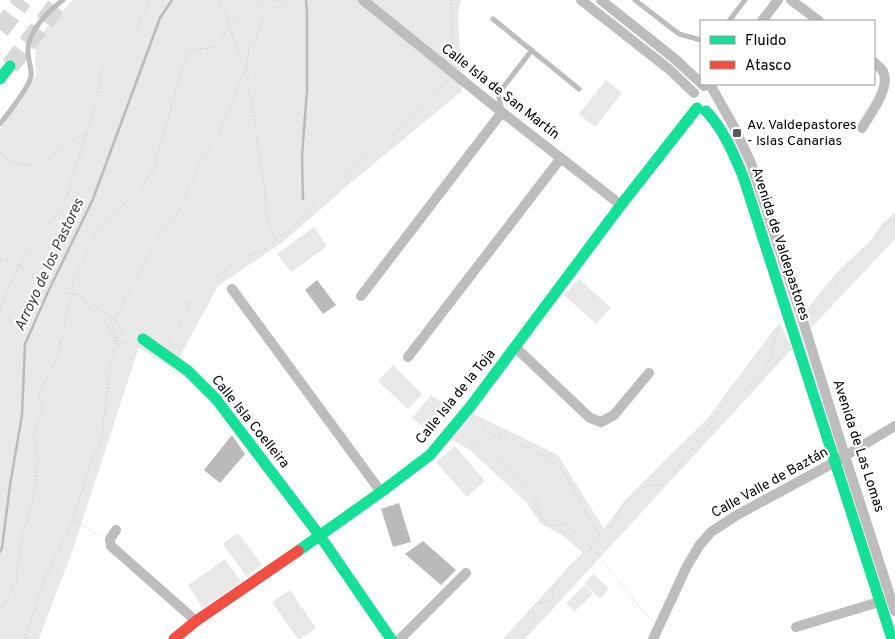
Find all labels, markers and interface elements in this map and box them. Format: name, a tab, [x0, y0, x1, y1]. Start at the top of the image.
legend	[700, 20, 875, 85]
text: Fluido	[745, 32, 786, 51]
street label: Calle Isla de San Martín	[437, 40, 563, 144]
text: Atasco	[745, 57, 791, 76]
place label: Av. Valdepastores - Islas Canarias	[747, 117, 857, 150]
marker: Av. Valdepastores - Islas Canarias	[731, 127, 743, 139]
street label: Avenida de Valdepastores	[747, 165, 813, 323]
water label: Arroyo de los Pastores	[11, 196, 89, 334]
street label: Calle Isla de la Toja	[413, 346, 499, 448]
street label: Calle Isla Coelleira	[207, 372, 293, 472]
street label: Avenida de Las Lomas	[828, 377, 888, 515]
street label: Calle Valle de Baztán	[709, 444, 831, 522]

